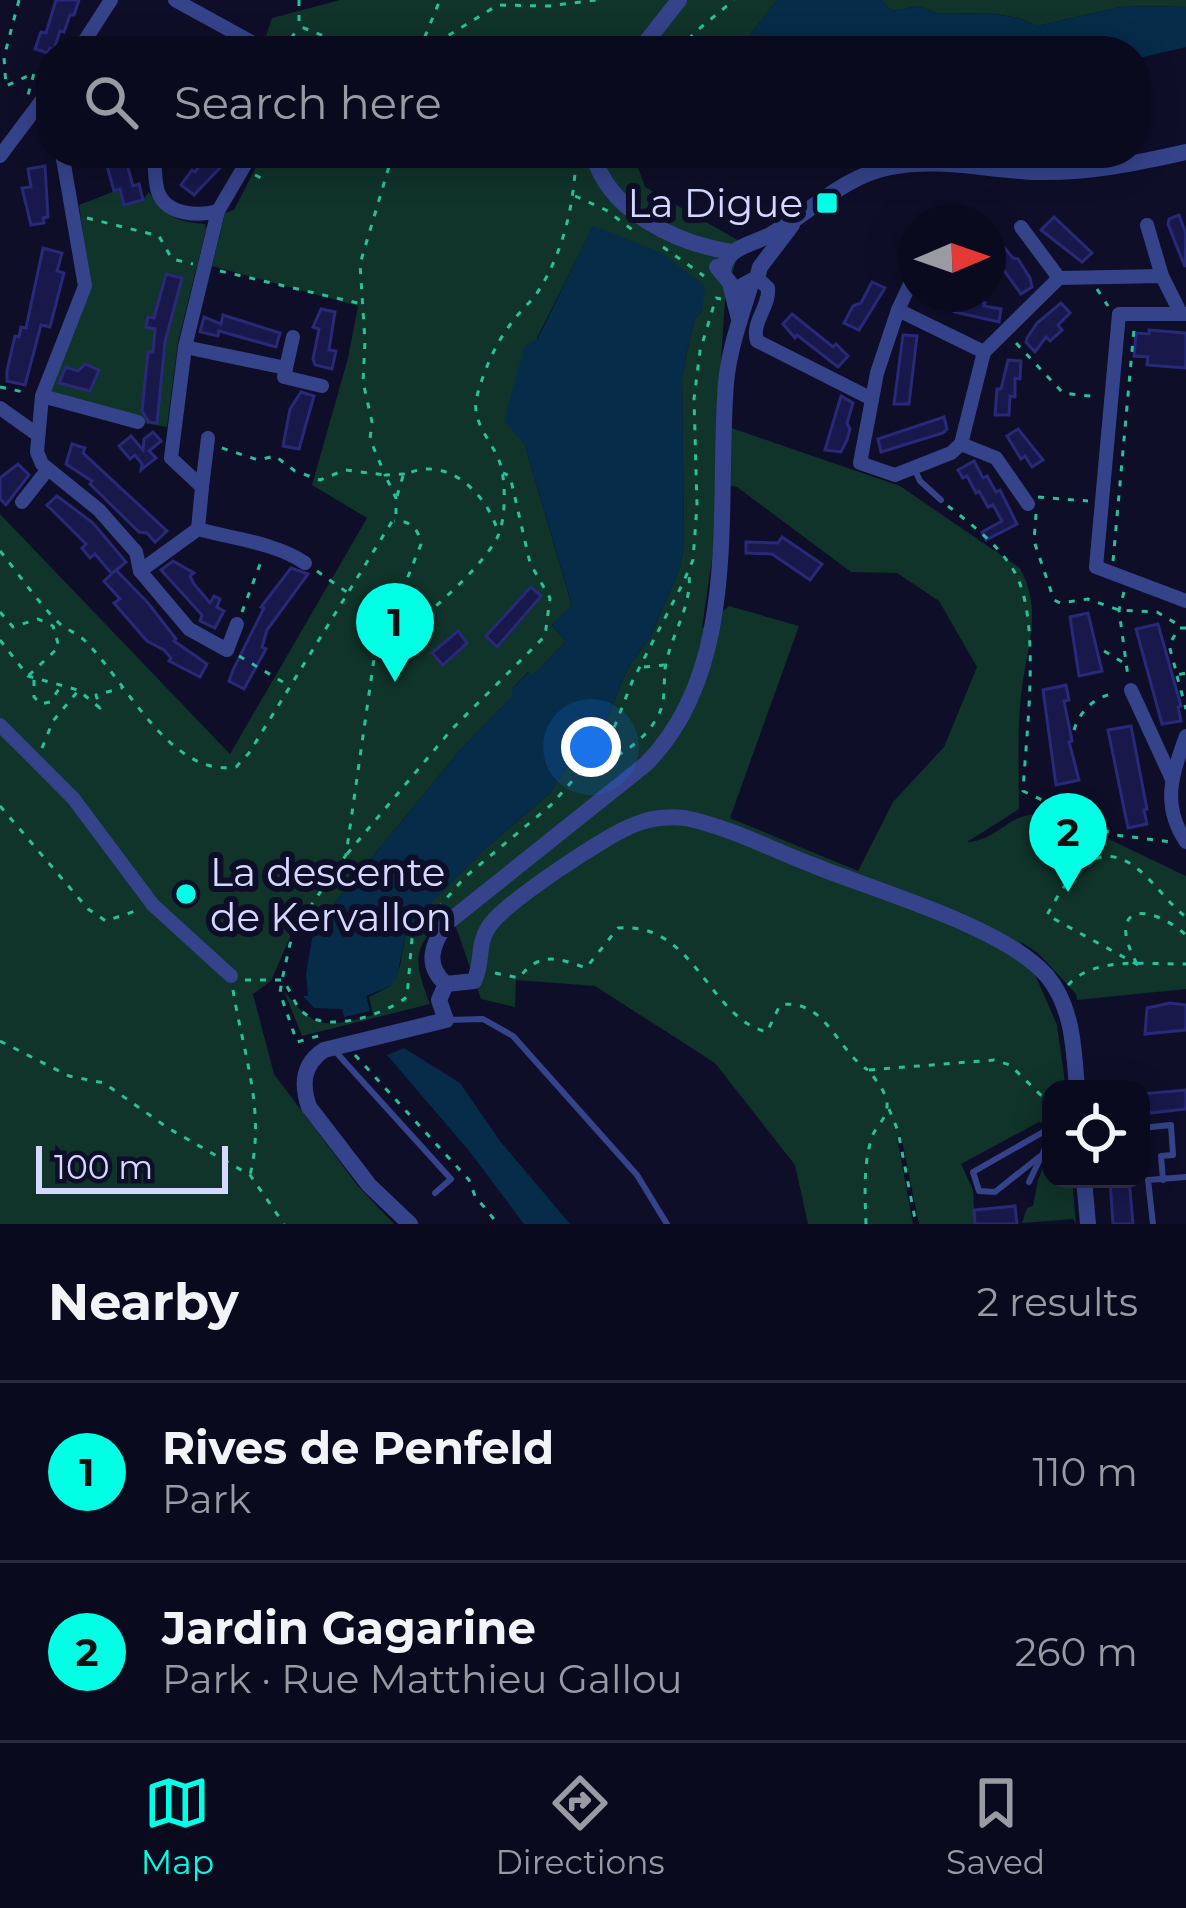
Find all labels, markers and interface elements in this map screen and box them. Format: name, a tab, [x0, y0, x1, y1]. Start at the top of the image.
search box	[36, 36, 1150, 168]
icon: search	[78, 69, 144, 135]
text: Search here	[174, 75, 442, 130]
place label: La Digue	[628, 179, 803, 227]
marker: La Digue	[814, 190, 840, 216]
north arrow	[898, 204, 1006, 312]
pin: 1	[356, 583, 434, 682]
your location	[561, 717, 621, 777]
pin: 2	[1029, 793, 1107, 892]
place label: La descente de Kervallon	[210, 848, 452, 941]
marker: La descente de Kervallon	[173, 881, 199, 907]
map controls	[1042, 1080, 1150, 1188]
button: locate	[1042, 1080, 1150, 1188]
scale bar	[36, 1140, 228, 1193]
text: 100 m	[54, 1147, 153, 1187]
text: Nearby	[48, 1271, 239, 1333]
text: 2 results	[977, 1278, 1138, 1326]
text: Rives de Penfeld	[162, 1420, 554, 1475]
text: 1	[79, 1448, 95, 1496]
text: 110 m	[1032, 1448, 1138, 1496]
text: Park	[162, 1475, 251, 1523]
text: Jardin Gagarine	[162, 1600, 536, 1655]
text: 2	[75, 1628, 99, 1676]
text: 260 m	[1015, 1628, 1138, 1676]
text: Park · Rue Matthieu Gallou	[162, 1655, 683, 1703]
tab: Map	[141, 1770, 214, 1882]
tab: Directions	[496, 1770, 665, 1882]
tab: Saved	[946, 1770, 1045, 1882]

